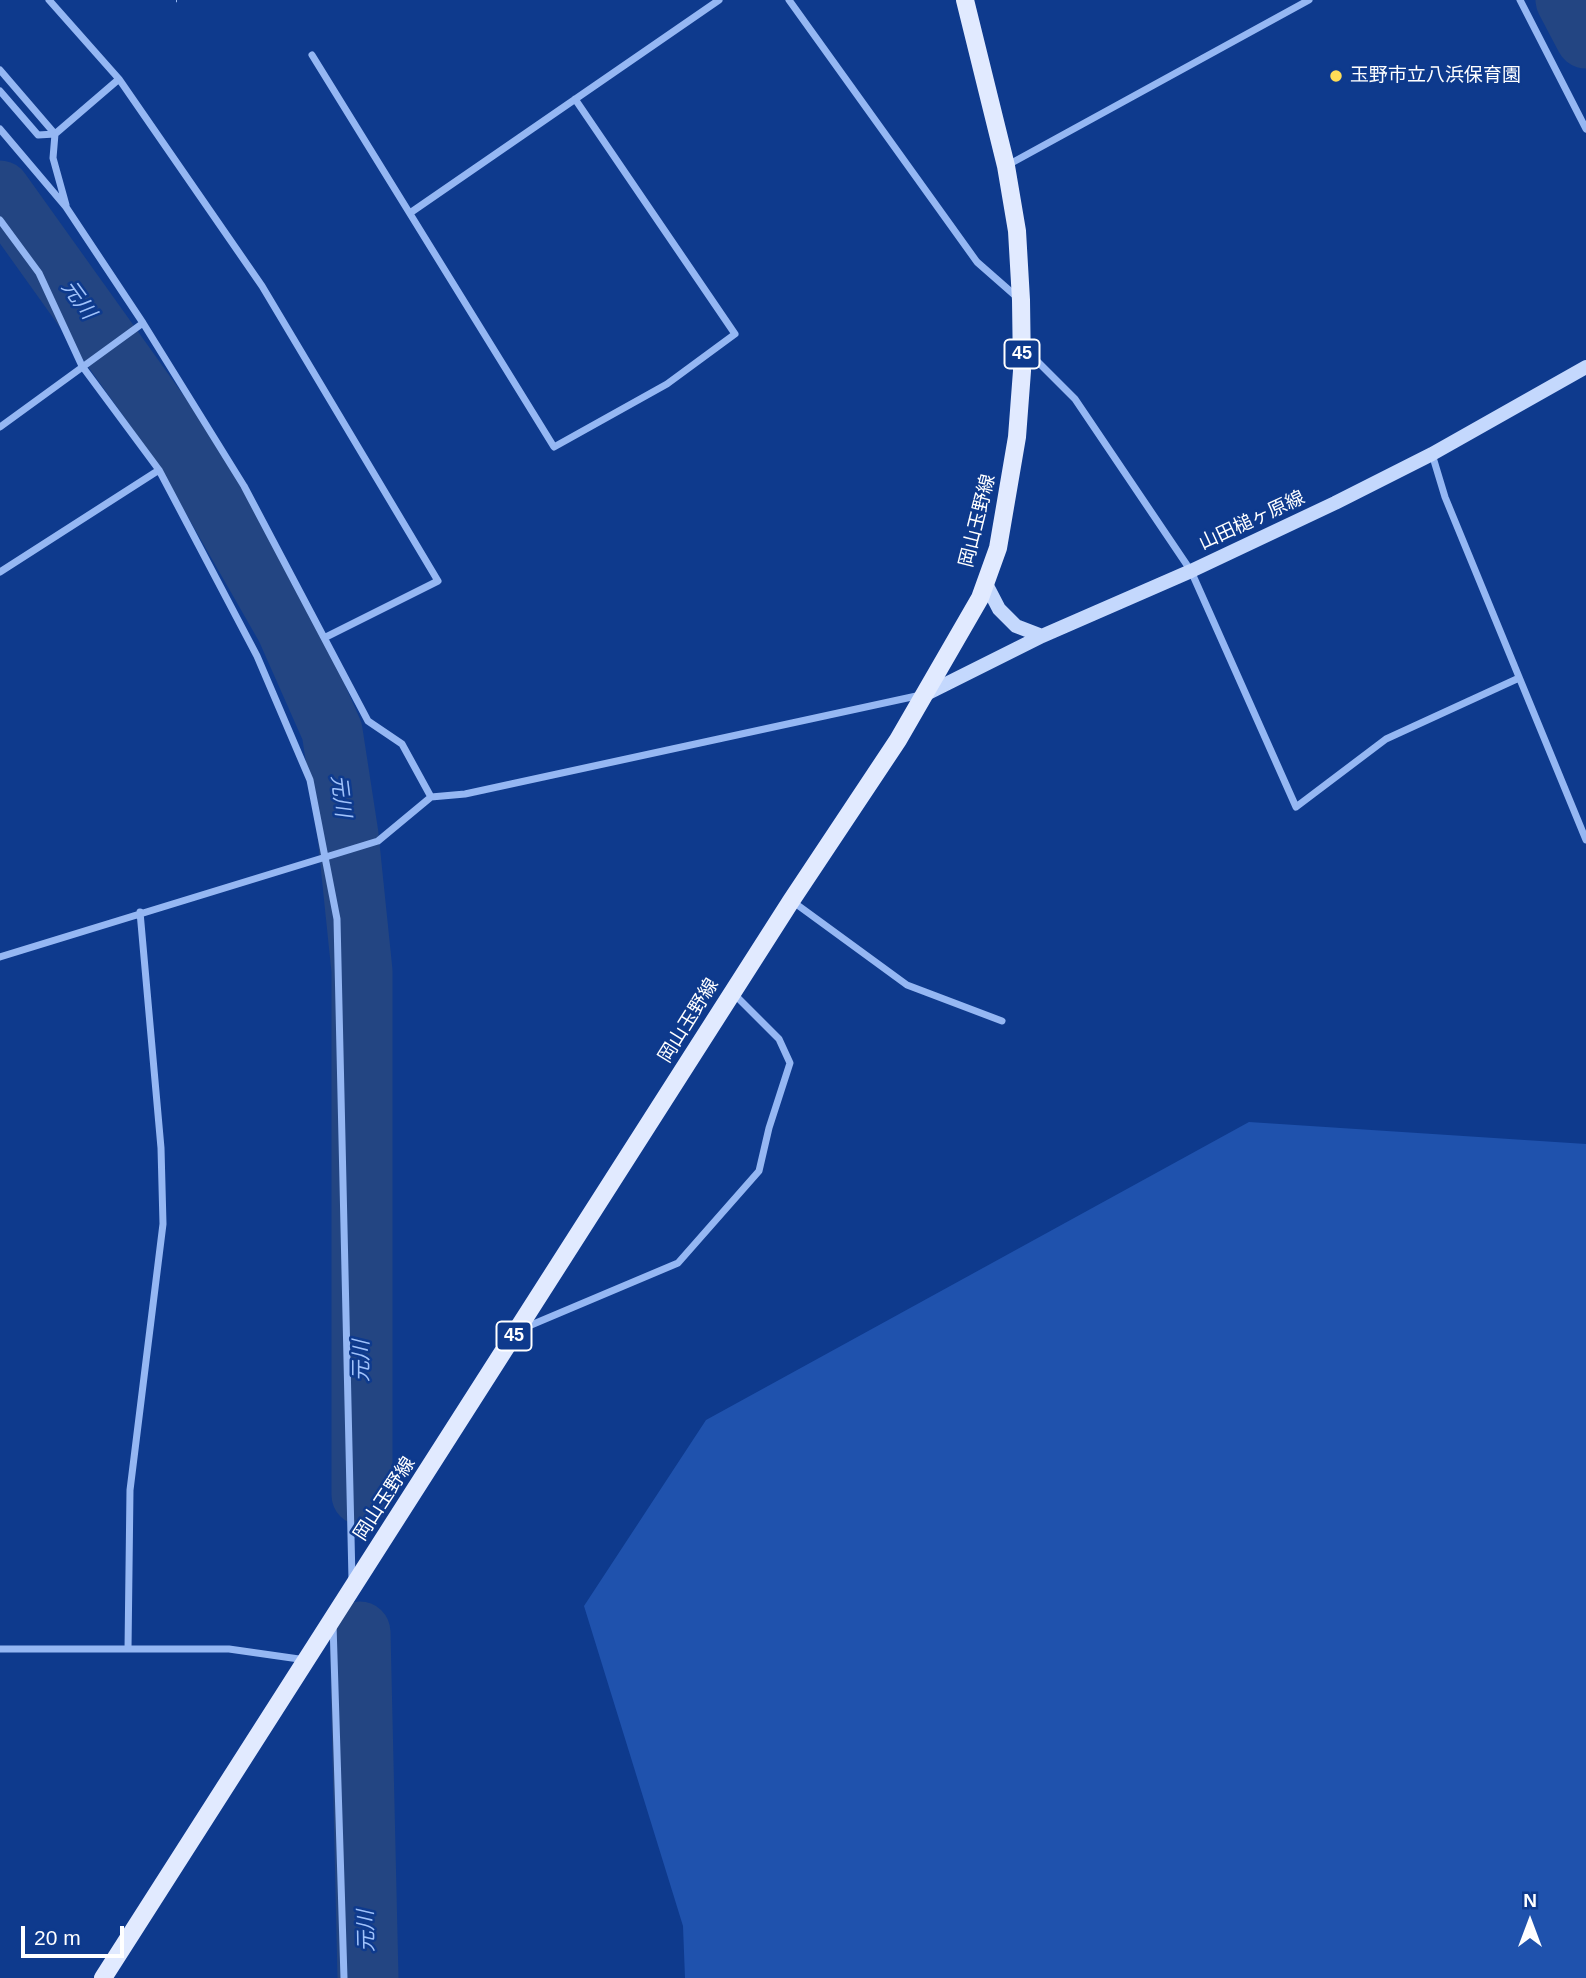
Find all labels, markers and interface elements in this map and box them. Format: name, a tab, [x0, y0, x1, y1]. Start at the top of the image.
place label: 玉野市立八浜保育園	[1350, 65, 1521, 87]
marker: 玉野市立八浜保育園	[1328, 68, 1344, 84]
water label: 元川	[55, 276, 101, 324]
road number: 45	[1004, 340, 1040, 368]
street label: 岡山玉野線	[955, 472, 1001, 570]
street label: 山田槌ヶ原線	[1196, 487, 1308, 555]
water label: 元川	[325, 774, 355, 818]
street label: 岡山玉野線	[654, 975, 724, 1067]
road number: 45	[496, 1322, 532, 1350]
water label: 元川	[349, 1340, 375, 1382]
street label: 岡山玉野線	[350, 1453, 420, 1545]
north arrow	[1495, 1887, 1565, 1957]
text: N	[1523, 1890, 1537, 1911]
water label: 元川	[354, 1910, 380, 1952]
scale bar	[24, 1912, 128, 1956]
text: 20 m	[34, 1926, 81, 1949]

